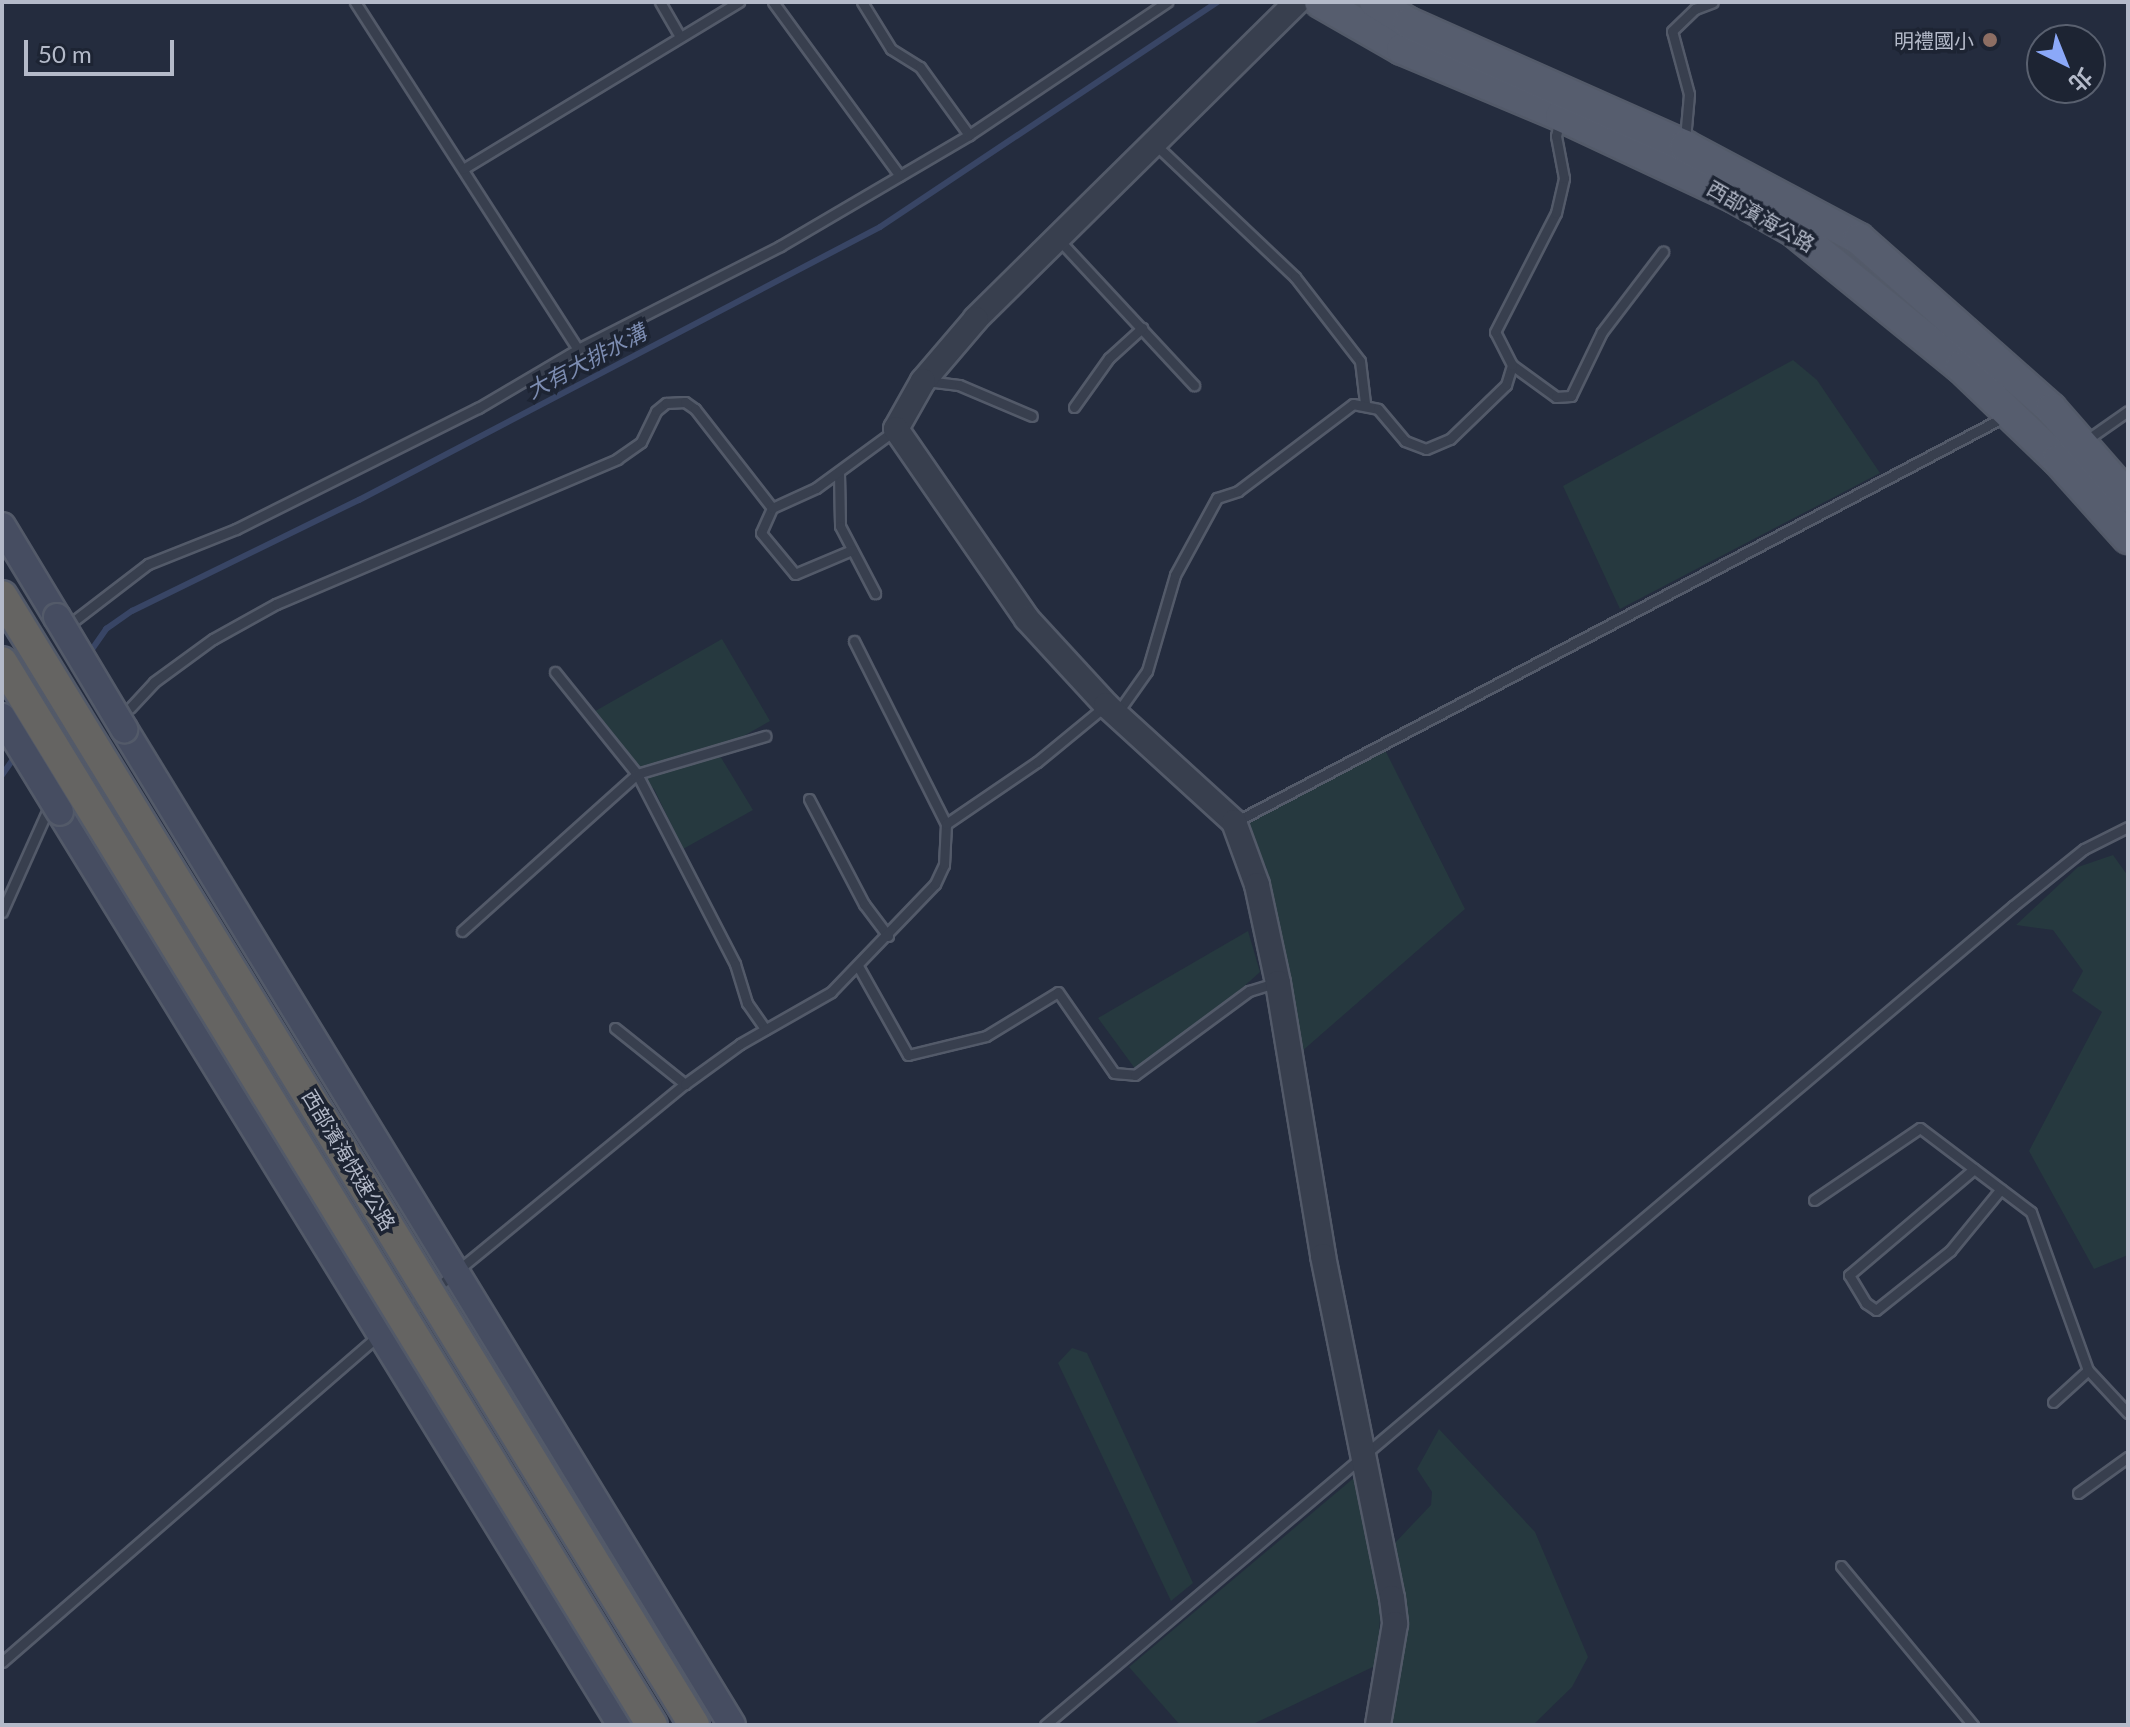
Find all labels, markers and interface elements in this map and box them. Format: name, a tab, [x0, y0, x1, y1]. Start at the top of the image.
scale bar	[28, 24, 178, 74]
north arrow	[2026, 24, 2106, 104]
place label: 明禮國小	[1894, 28, 1974, 52]
marker: 明禮國小	[1981, 31, 1999, 49]
text: 50 m	[38, 39, 92, 68]
text: 北	[2064, 63, 2099, 98]
street label: 西部濱海公路	[1703, 176, 1819, 256]
water label: 大有大排水溝	[522, 318, 650, 404]
street label: 西部濱海快速公路	[298, 1085, 400, 1235]

